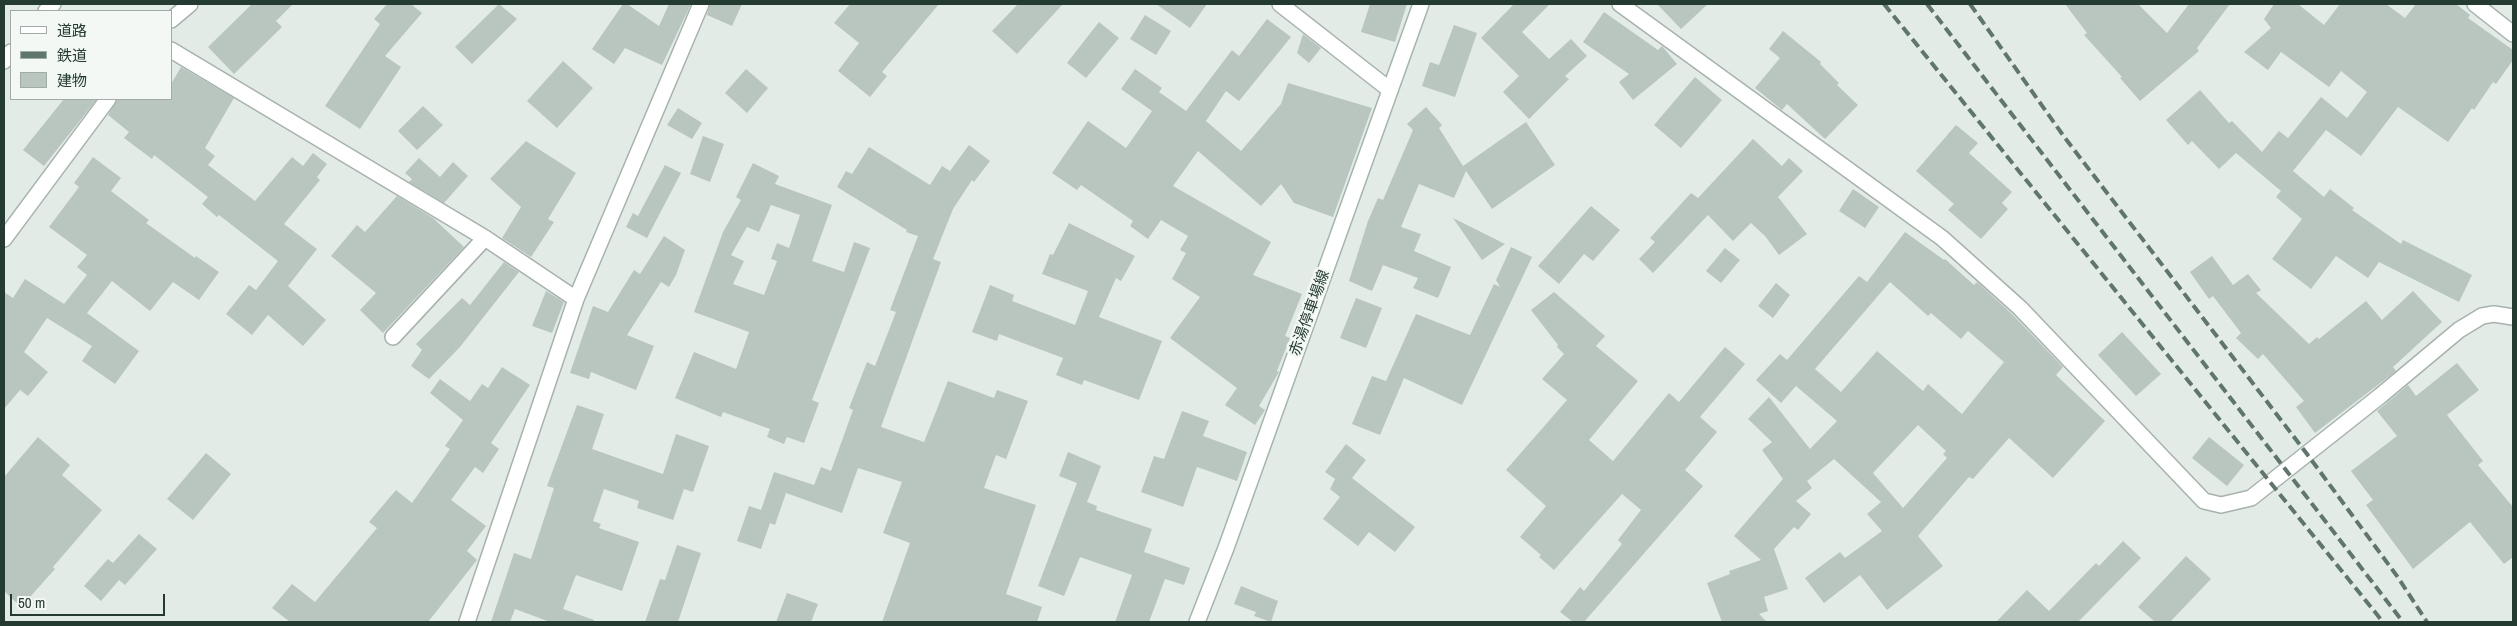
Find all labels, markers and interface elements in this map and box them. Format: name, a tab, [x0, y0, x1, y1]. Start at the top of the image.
legend	[10, 10, 172, 100]
text: 道路	[57, 20, 87, 41]
text: 鉄道	[57, 45, 87, 66]
text: 建物	[57, 70, 87, 91]
street label: 赤湯停車場線	[1286, 268, 1334, 358]
scale bar	[12, 584, 168, 616]
text: 50 m	[18, 592, 45, 613]

